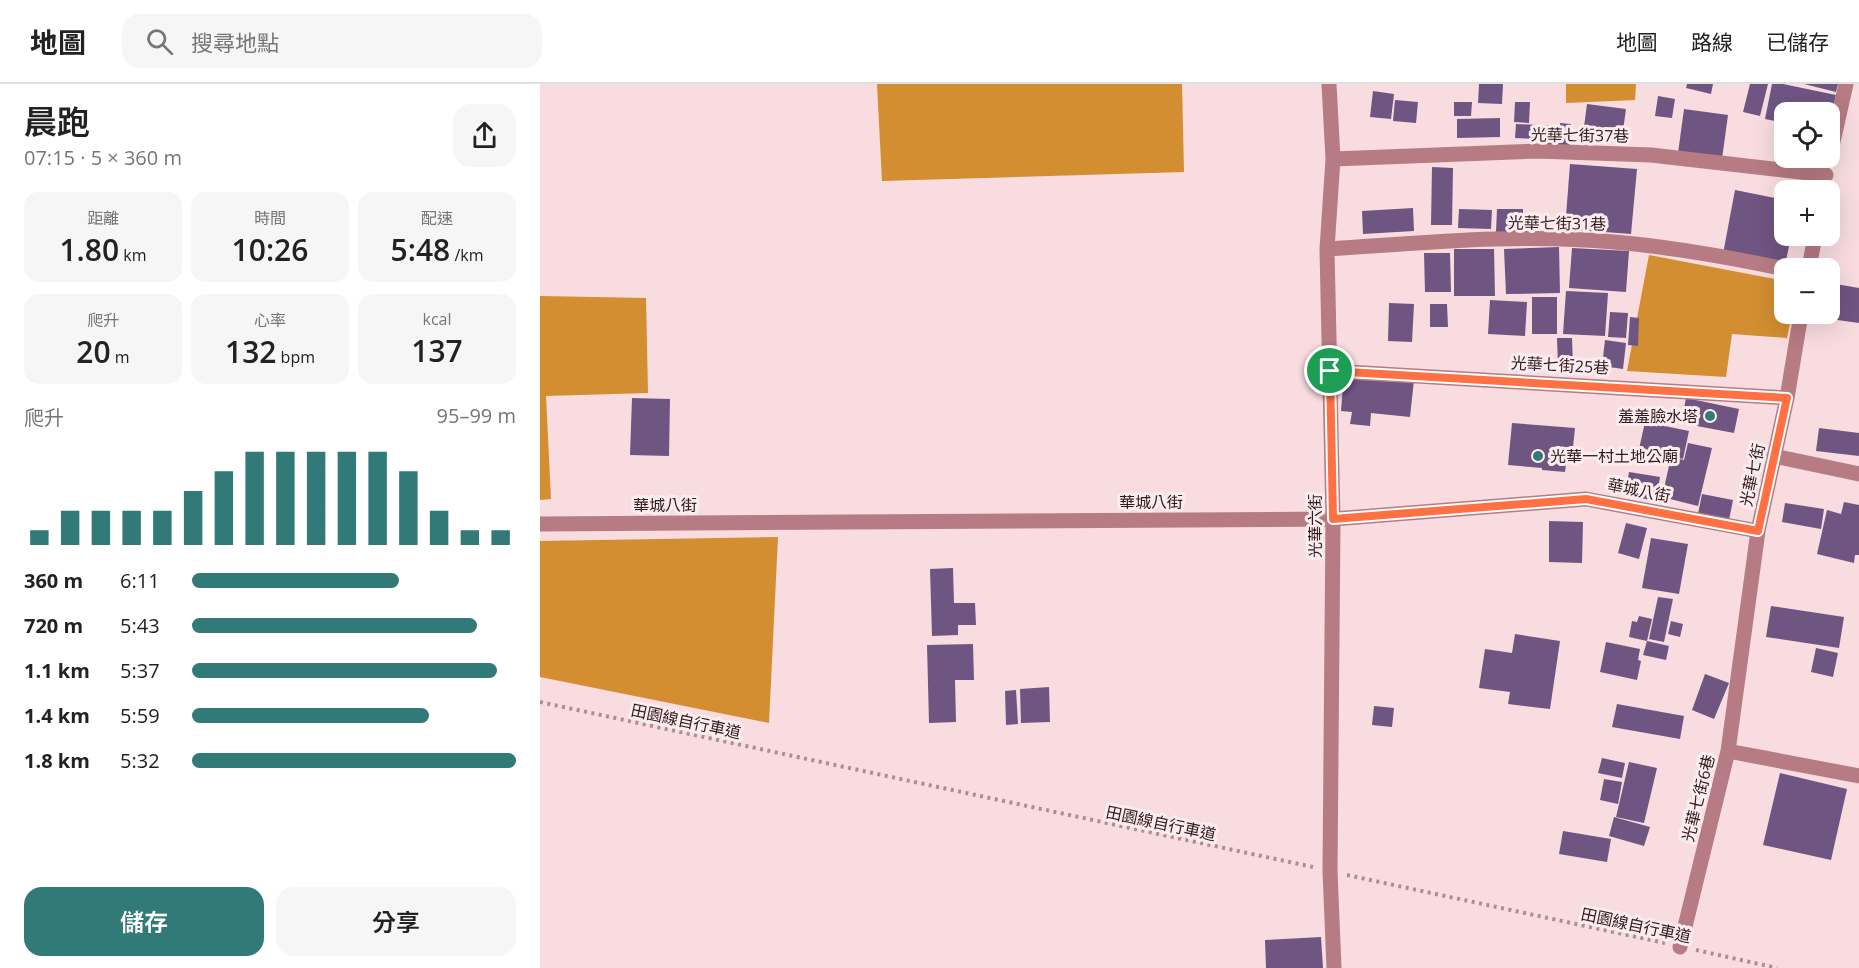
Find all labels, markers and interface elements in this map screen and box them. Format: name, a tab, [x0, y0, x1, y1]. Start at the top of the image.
search box	[122, 14, 542, 68]
text: 地圖	[30, 23, 86, 61]
icon: search	[143, 25, 176, 58]
text: 搜尋地點	[191, 27, 279, 57]
text: 地圖	[1616, 28, 1658, 56]
text: 路線	[1691, 28, 1733, 56]
text: 已儲存	[1766, 28, 1829, 56]
text: 晨跑	[24, 99, 90, 144]
map controls	[1774, 102, 1840, 324]
button: locate	[1774, 102, 1840, 168]
button: share	[453, 104, 516, 167]
street label: 光華七街37巷	[1531, 123, 1629, 147]
text: 07:15 · 5 × 360 m	[24, 144, 182, 171]
button: +	[1774, 180, 1840, 246]
text: 距離	[87, 207, 119, 229]
text: 時間	[254, 207, 286, 229]
text: 配速	[421, 207, 453, 229]
street label: 光華七街31巷	[1508, 211, 1606, 235]
text: 1.80	[59, 229, 119, 270]
text: 10:26	[232, 229, 308, 270]
text: 5:48	[391, 229, 450, 270]
text: km	[119, 244, 147, 266]
text: /km	[450, 244, 483, 266]
button: −	[1774, 258, 1840, 324]
text: kcal	[423, 308, 452, 330]
text: 爬升	[87, 309, 119, 331]
text: 心率	[254, 309, 286, 331]
text: 137	[411, 330, 463, 371]
text: 20	[76, 331, 111, 372]
text: 132	[225, 331, 276, 372]
pin	[1304, 345, 1355, 396]
text: m	[111, 346, 130, 368]
text: bpm	[276, 346, 315, 368]
street label: 光華七街25巷	[1510, 351, 1610, 379]
icon: arrive	[1313, 354, 1346, 387]
text: 95–99 m	[437, 402, 516, 429]
text: 爬升	[24, 404, 64, 431]
place label: 羞羞臉水塔	[1618, 405, 1698, 427]
marker: 羞羞臉水塔	[1703, 409, 1717, 423]
street label: 光華七街	[1735, 441, 1769, 509]
place label: 光華一村土地公廟	[1550, 445, 1678, 467]
marker: 光華一村土地公廟	[1531, 449, 1545, 463]
street label: 華城八街	[1605, 473, 1673, 507]
street label: 華城八街	[1119, 491, 1183, 513]
street label: 華城八街	[633, 494, 697, 516]
street label: 光華六街	[1304, 494, 1326, 558]
text: 360 m	[24, 567, 83, 594]
text: 6:11	[120, 567, 160, 594]
text: 720 m	[24, 612, 83, 639]
text: 5:43	[120, 612, 160, 639]
text: 1.1 km	[24, 657, 90, 684]
text: 5:37	[120, 657, 160, 684]
street label: 田園線自行車道	[629, 699, 743, 743]
text: 1.4 km	[24, 702, 90, 729]
text: 5:59	[120, 702, 160, 729]
text: 1.8 km	[24, 747, 90, 774]
text: 5:32	[120, 747, 160, 774]
street label: 光華七街6巷	[1677, 752, 1719, 844]
street label: 田園線自行車道	[1104, 801, 1218, 845]
button: 儲存	[24, 887, 264, 956]
button: 分享	[276, 887, 516, 956]
street label: 田園線自行車道	[1579, 903, 1693, 947]

